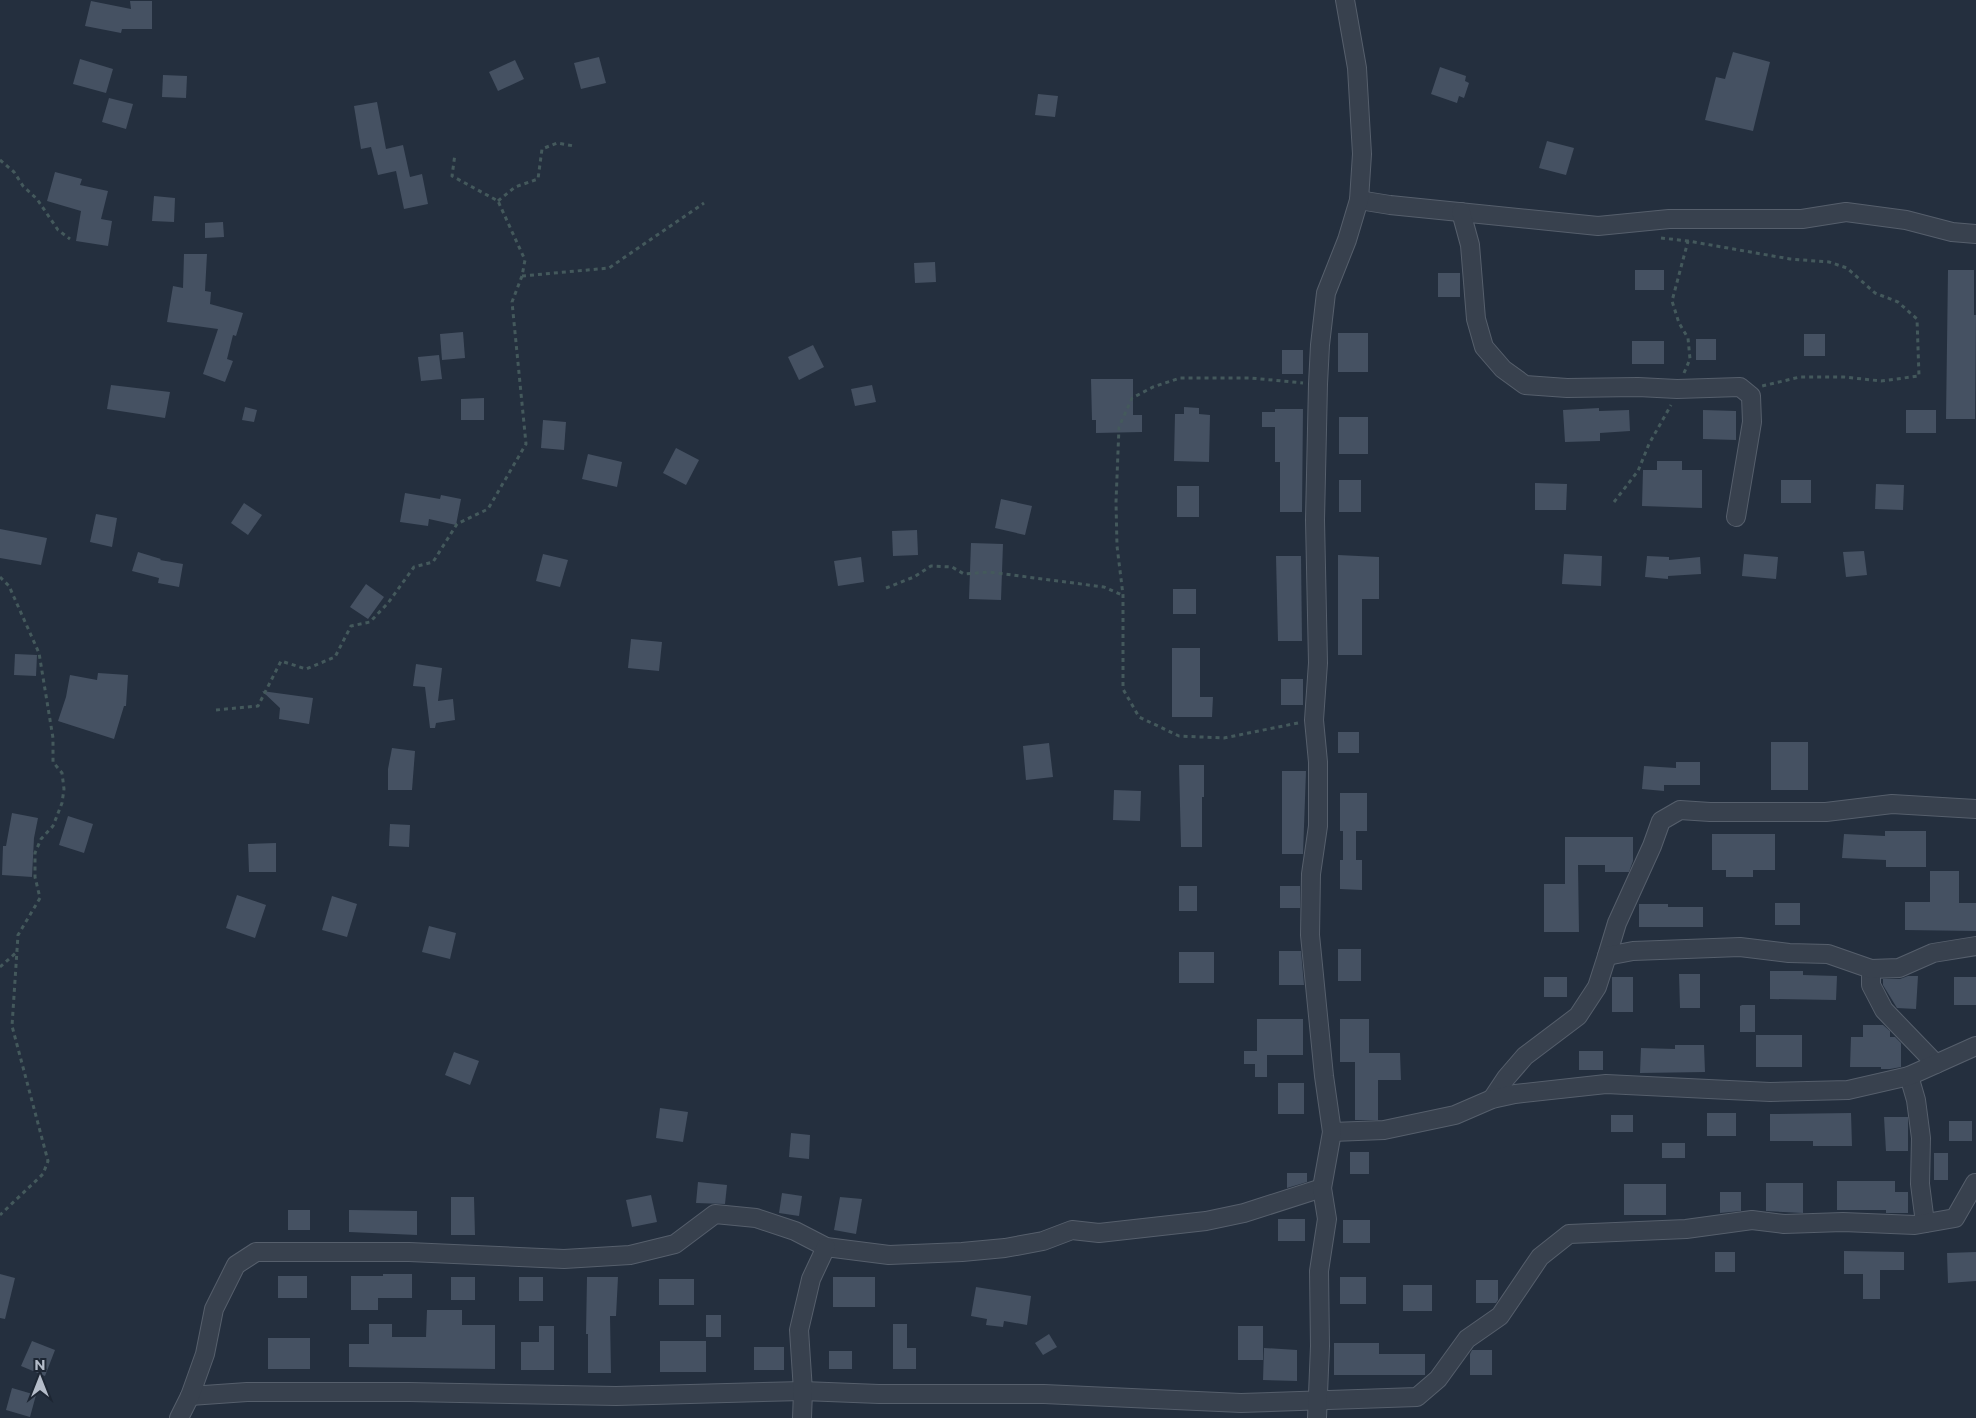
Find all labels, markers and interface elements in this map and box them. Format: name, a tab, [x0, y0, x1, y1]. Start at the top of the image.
north arrow	[15, 1353, 65, 1403]
text: N	[34, 1356, 46, 1374]

